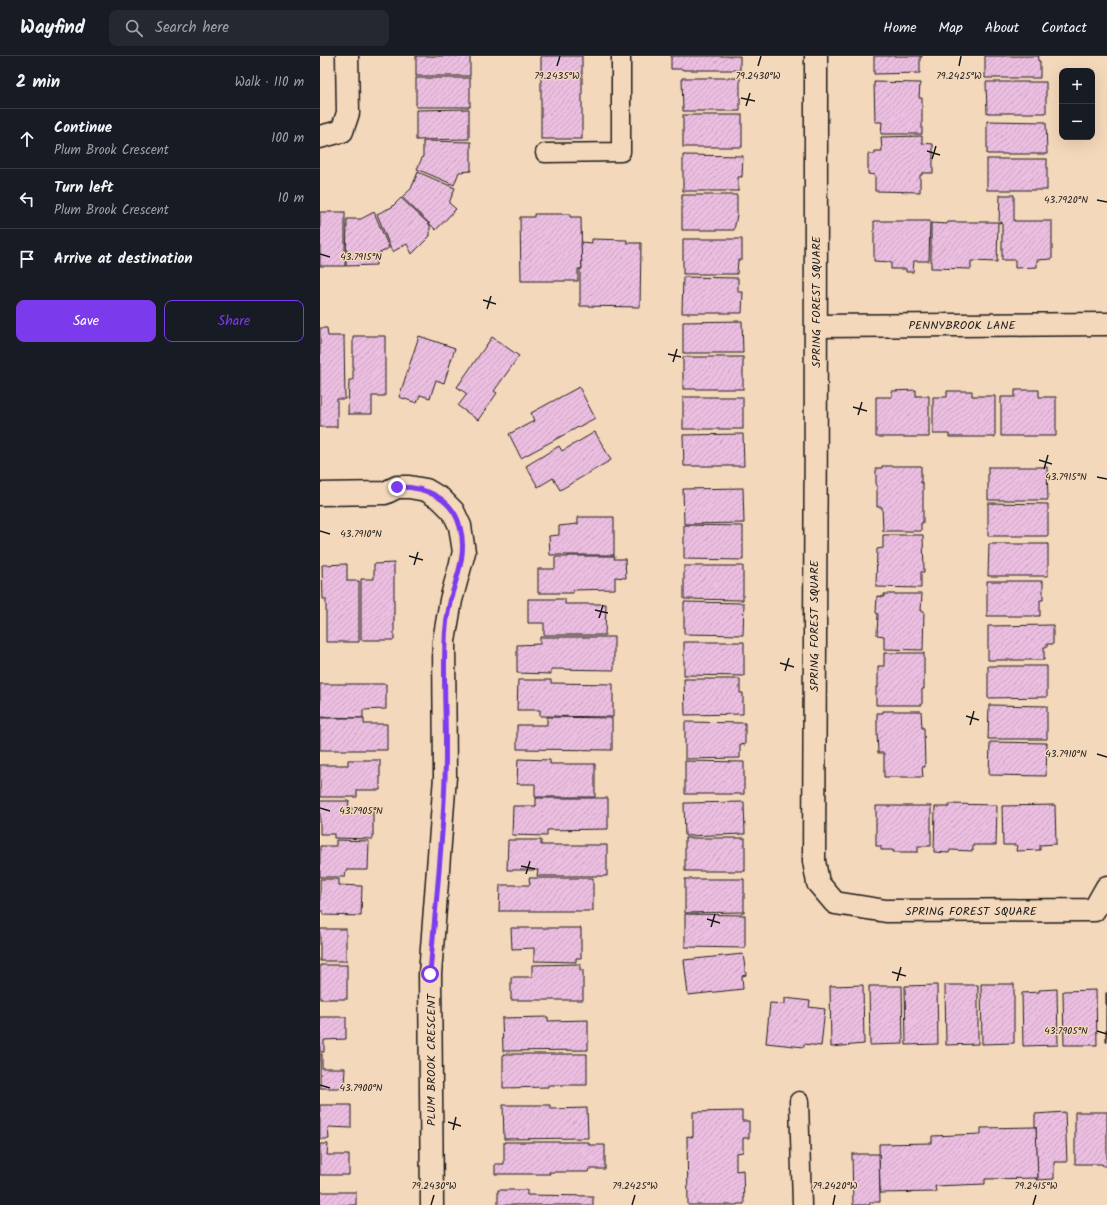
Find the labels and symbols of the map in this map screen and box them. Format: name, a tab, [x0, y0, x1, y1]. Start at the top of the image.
text: 79.2435°W	[534, 68, 580, 84]
text: 79.2430°W	[735, 68, 781, 84]
text: 79.2425°W	[936, 68, 982, 84]
text: 43.7920°N	[1044, 192, 1088, 208]
street label: SPRING FOREST SQUARE	[807, 235, 826, 368]
text: 43.7915°N	[340, 249, 382, 265]
street label: PENNYBROOK LANE	[909, 316, 1016, 335]
text: 43.7915°N	[1045, 469, 1087, 485]
route end	[388, 478, 406, 496]
text: 43.7910°N	[340, 526, 382, 542]
street label: SPRING FOREST SQUARE	[805, 559, 824, 692]
text: 43.7910°N	[1045, 746, 1087, 762]
text: 43.7905°N	[339, 803, 383, 819]
street label: SPRING FOREST SQUARE	[905, 902, 1038, 921]
route start	[421, 965, 439, 983]
street label: PLUM BROOK CRESCENT	[422, 992, 441, 1126]
text: 43.7905°N	[1044, 1023, 1088, 1039]
text: 43.7900°N	[339, 1080, 383, 1096]
text: 79.2430°W	[411, 1178, 457, 1194]
text: 79.2425°W	[612, 1178, 658, 1194]
text: 79.2420°W	[812, 1178, 858, 1194]
text: 79.2415°W	[1015, 1178, 1058, 1194]

